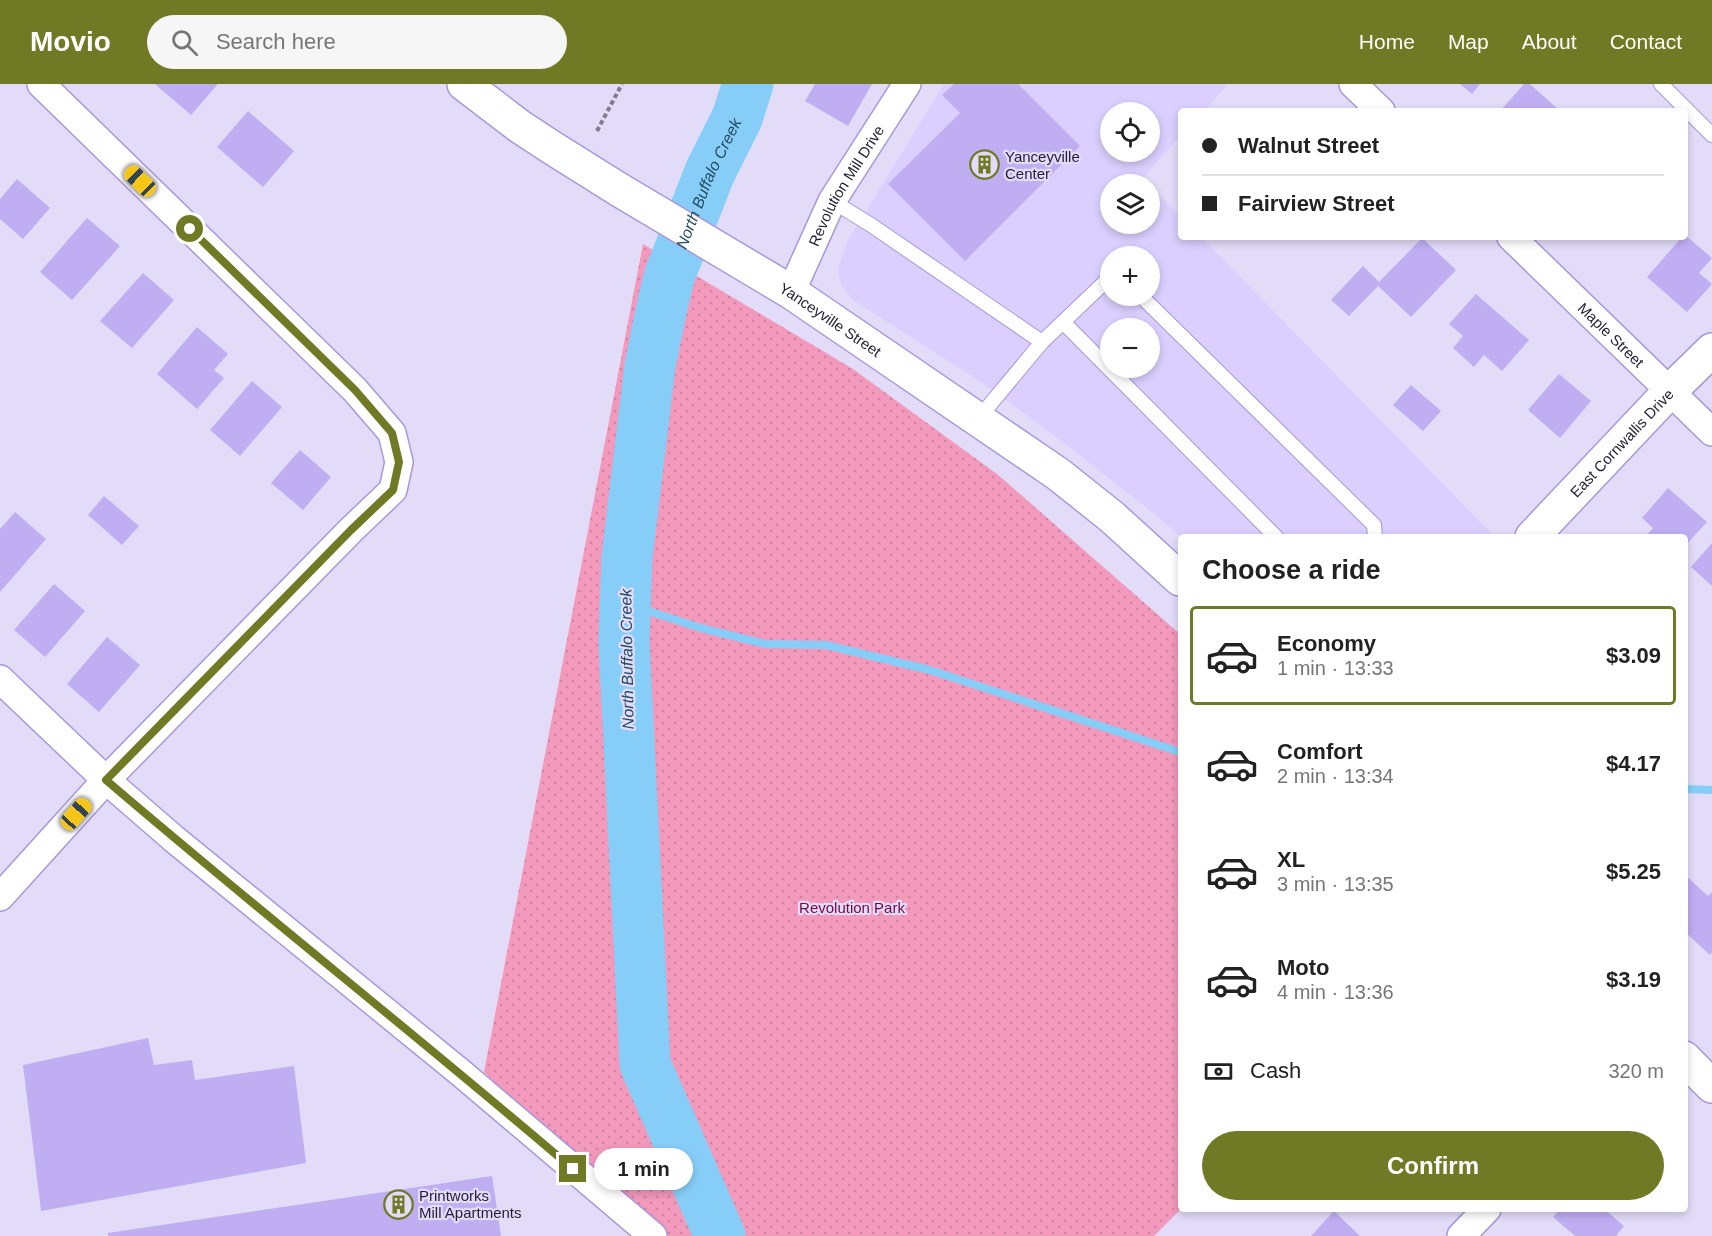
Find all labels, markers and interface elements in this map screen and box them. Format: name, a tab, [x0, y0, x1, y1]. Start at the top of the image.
search box	[147, 15, 567, 69]
text: Movio	[30, 26, 111, 57]
icon: search	[168, 26, 201, 59]
text: Search here	[216, 29, 336, 54]
text: Home	[1359, 30, 1415, 53]
text: Map	[1448, 30, 1489, 53]
text: About	[1522, 30, 1577, 53]
text: Contact	[1610, 30, 1682, 53]
map controls	[1100, 102, 1160, 378]
button: locate	[1100, 102, 1160, 162]
water label: North Buffalo Creek	[672, 115, 744, 251]
street label: Revolution Mill Drive	[804, 122, 887, 248]
text: Walnut Street	[1238, 133, 1379, 158]
place label: Yanceyville Center	[1005, 148, 1080, 182]
building icon: Yanceyville Center	[968, 149, 1000, 181]
car	[121, 162, 159, 200]
button: layers	[1100, 174, 1160, 234]
text: Fairview Street	[1238, 191, 1395, 216]
route start	[176, 215, 203, 242]
button: +	[1100, 246, 1160, 306]
street label: Yanceyville Street	[777, 279, 885, 360]
street label: Maple Street	[1575, 299, 1649, 371]
button: −	[1100, 318, 1160, 378]
street label: East Cornwallis Drive	[1566, 385, 1676, 500]
text: Choose a ride	[1202, 555, 1381, 585]
water label: North Buffalo Creek	[617, 588, 637, 729]
icon: car	[1205, 629, 1259, 683]
text: Economy	[1277, 631, 1376, 656]
text: $3.09	[1606, 643, 1661, 668]
text: 1 min · 13:33	[1277, 657, 1394, 679]
icon: car	[1205, 737, 1259, 791]
text: Comfort	[1277, 739, 1363, 764]
text: $4.17	[1606, 751, 1661, 776]
text: 2 min · 13:34	[1277, 765, 1394, 787]
car	[57, 795, 95, 833]
icon: car	[1205, 845, 1259, 899]
text: XL	[1277, 847, 1305, 872]
text: $5.25	[1606, 859, 1661, 884]
text: 3 min · 13:35	[1277, 873, 1394, 895]
park label: Revolution Park	[799, 899, 905, 916]
icon: car	[1205, 953, 1259, 1007]
text: Moto	[1277, 955, 1330, 980]
text: $3.19	[1606, 967, 1661, 992]
text: 4 min · 13:36	[1277, 981, 1394, 1003]
icon: cash	[1202, 1055, 1235, 1088]
text: Cash	[1250, 1058, 1301, 1083]
text: 320 m	[1608, 1060, 1664, 1082]
button: Confirm	[1202, 1131, 1664, 1200]
callout: 1 min	[594, 1148, 693, 1190]
route end	[559, 1155, 586, 1182]
text: 1 min	[617, 1158, 670, 1180]
place label: Printworks Mill Apartments	[419, 1187, 522, 1221]
building icon: Printworks Mill Apartments	[382, 1188, 414, 1220]

